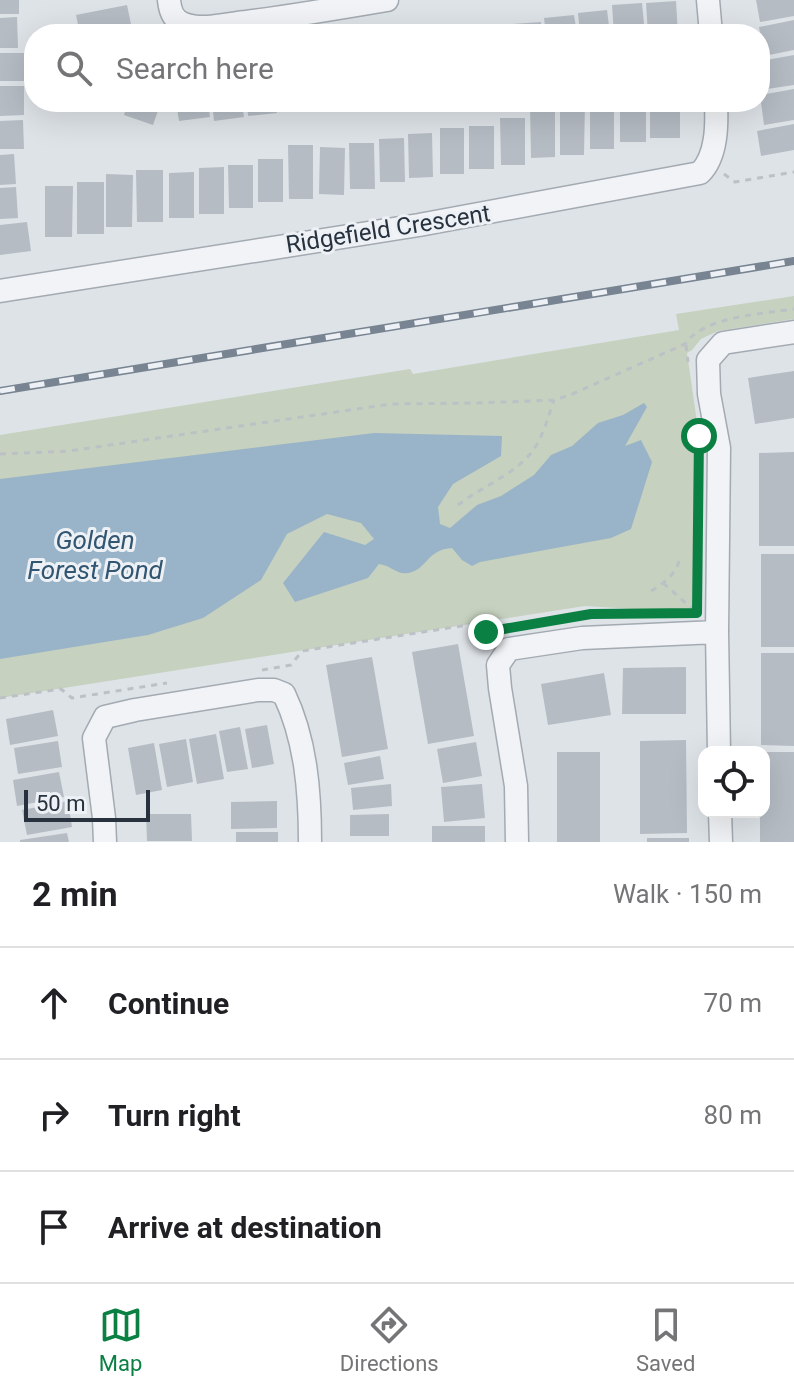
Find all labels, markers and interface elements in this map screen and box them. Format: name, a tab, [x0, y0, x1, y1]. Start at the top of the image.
search box	[24, 24, 770, 112]
icon: search	[52, 46, 96, 90]
text: Search here	[116, 51, 274, 86]
street label: Ridgefield Crescent	[284, 199, 492, 259]
route start	[681, 418, 717, 454]
water label: Golden Forest Pond	[27, 525, 164, 585]
route end	[468, 614, 504, 650]
map controls	[698, 746, 770, 818]
button: locate	[698, 746, 770, 818]
scale bar	[24, 786, 150, 822]
text: 50 m	[36, 791, 85, 816]
text: 2 min	[32, 874, 117, 914]
text: Walk · 150 m	[613, 879, 762, 909]
icon: ahead	[32, 981, 76, 1025]
text: Continue	[108, 986, 229, 1021]
text: 70 m	[704, 988, 762, 1018]
icon: right	[32, 1093, 76, 1137]
text: Turn right	[108, 1098, 241, 1133]
text: 80 m	[704, 1100, 762, 1130]
icon: arrive	[32, 1205, 76, 1249]
text: Arrive at destination	[108, 1210, 382, 1245]
tab: Map	[99, 1303, 143, 1376]
tab: Directions	[340, 1303, 439, 1376]
tab: Saved	[636, 1303, 695, 1376]

